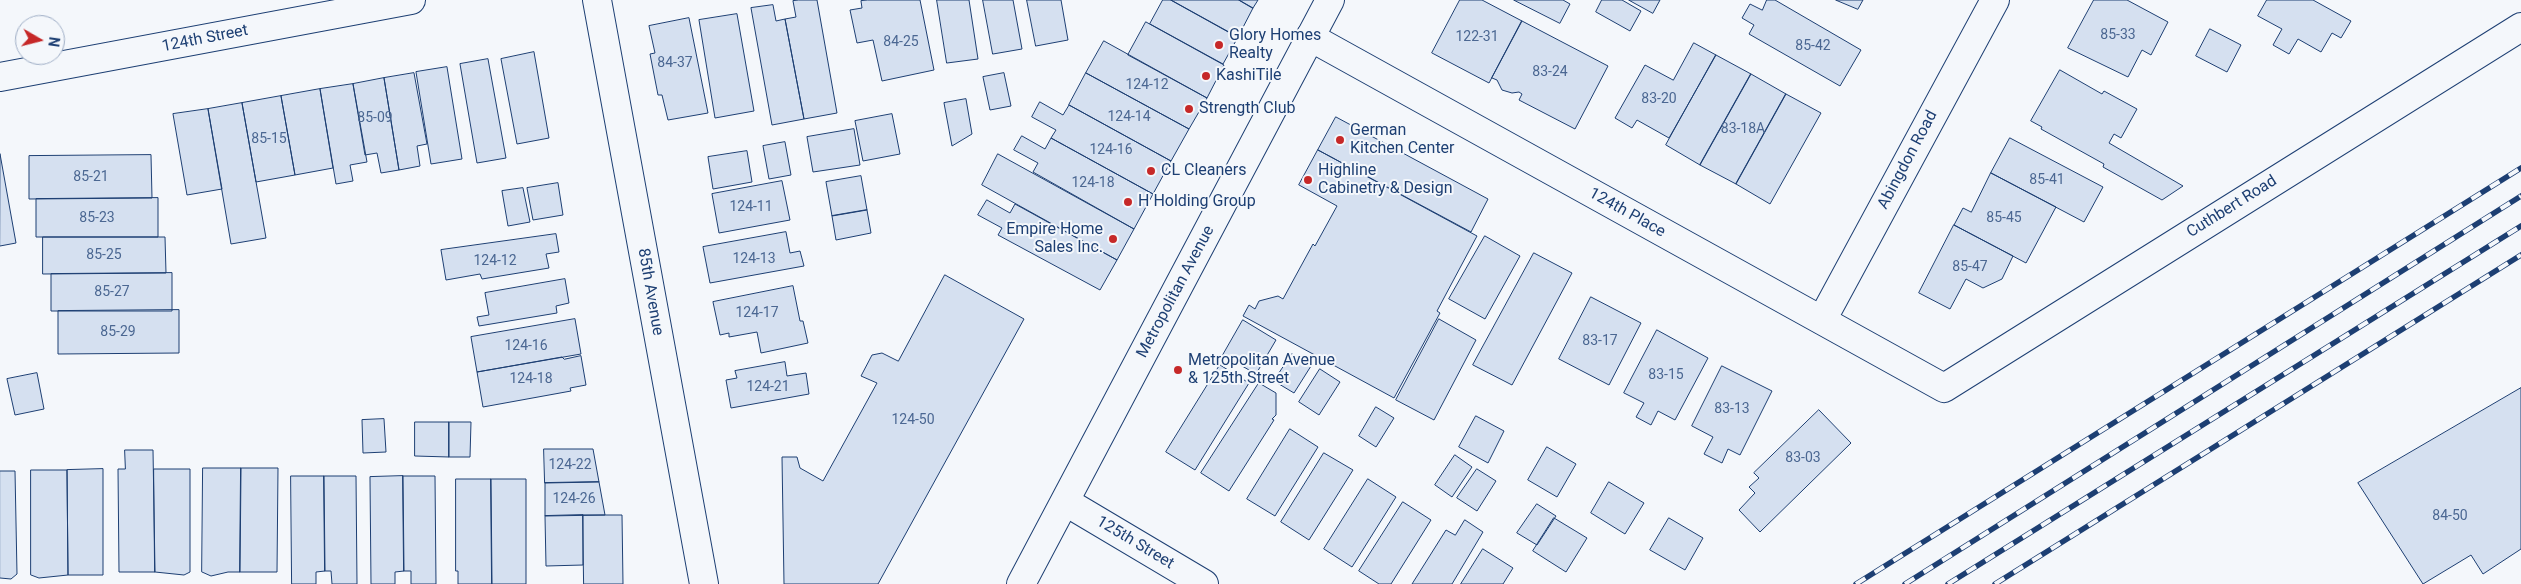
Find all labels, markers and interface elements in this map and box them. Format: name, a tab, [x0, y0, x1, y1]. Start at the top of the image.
north arrow	[15, 15, 65, 65]
street label: 124th Street	[160, 21, 250, 57]
place label: Glory Homes Realty	[1229, 26, 1321, 64]
house number: 85-33	[2100, 27, 2136, 43]
house number: 122-31	[1455, 29, 1499, 45]
house number: 84-25	[883, 34, 919, 50]
text: N	[45, 36, 62, 48]
house number: 85-42	[1795, 38, 1831, 54]
marker: Glory Homes Realty	[1213, 39, 1225, 51]
house number: 84-37	[657, 55, 693, 71]
house number: 83-24	[1532, 64, 1568, 80]
place label: KashiTile	[1216, 66, 1282, 86]
marker: KashiTile	[1200, 70, 1212, 82]
house number: 124-12	[1125, 77, 1169, 93]
house number: 83-20	[1641, 91, 1677, 107]
place label: Strength Club	[1199, 99, 1295, 119]
marker: Strength Club	[1183, 103, 1195, 115]
street label: Abingdon Road	[1874, 107, 1942, 213]
house number: 124-14	[1107, 109, 1151, 125]
house number: 85-09	[357, 110, 393, 126]
place label: German Kitchen Center	[1350, 121, 1455, 159]
house number: 83-18A	[1721, 121, 1765, 137]
house number: 85-15	[251, 131, 287, 147]
marker: German Kitchen Center	[1334, 134, 1346, 146]
house number: 124-16	[1089, 142, 1133, 158]
place label: CL Cleaners	[1161, 161, 1246, 181]
place label: Highline Cabinetry & Design	[1318, 161, 1453, 199]
marker: CL Cleaners	[1145, 165, 1157, 177]
house number: 85-21	[73, 169, 109, 185]
house number: 85-41	[2029, 172, 2065, 188]
street label: Cuthbert Road	[2183, 172, 2281, 242]
marker: Highline Cabinetry & Design	[1302, 174, 1314, 186]
house number: 124-18	[1071, 175, 1115, 191]
street label: 124th Place	[1585, 184, 1669, 242]
place label: H Holding Group	[1138, 192, 1256, 212]
marker: H Holding Group	[1122, 196, 1134, 208]
house number: 124-11	[729, 199, 773, 215]
house number: 85-23	[79, 210, 115, 226]
house number: 85-45	[1986, 210, 2022, 226]
place label: Empire Home Sales Inc.	[1006, 220, 1103, 258]
street label: Metropolitan Avenue	[1133, 223, 1219, 361]
marker: Empire Home Sales Inc.	[1107, 233, 1119, 245]
house number: 85-25	[86, 247, 122, 263]
street label: 85th Avenue	[633, 247, 667, 337]
house number: 124-13	[732, 251, 776, 267]
house number: 124-12	[473, 253, 517, 269]
house number: 85-47	[1952, 259, 1988, 275]
house number: 85-27	[94, 284, 130, 300]
house number: 124-17	[735, 305, 779, 321]
house number: 85-29	[100, 324, 136, 340]
house number: 83-17	[1582, 333, 1618, 349]
house number: 124-16	[504, 338, 548, 354]
place label: Metropolitan Avenue & 125th Street	[1188, 351, 1335, 389]
marker: Metropolitan Avenue & 125th Street	[1172, 364, 1184, 376]
house number: 83-15	[1648, 367, 1684, 383]
house number: 124-18	[509, 371, 553, 387]
house number: 124-21	[746, 379, 790, 395]
house number: 83-13	[1714, 401, 1750, 417]
house number: 124-50	[891, 412, 935, 428]
house number: 83-03	[1785, 450, 1821, 466]
house number: 124-22	[548, 457, 592, 473]
house number: 124-26	[552, 491, 596, 507]
house number: 84-50	[2432, 508, 2468, 524]
street label: 125th Street	[1093, 512, 1177, 574]

